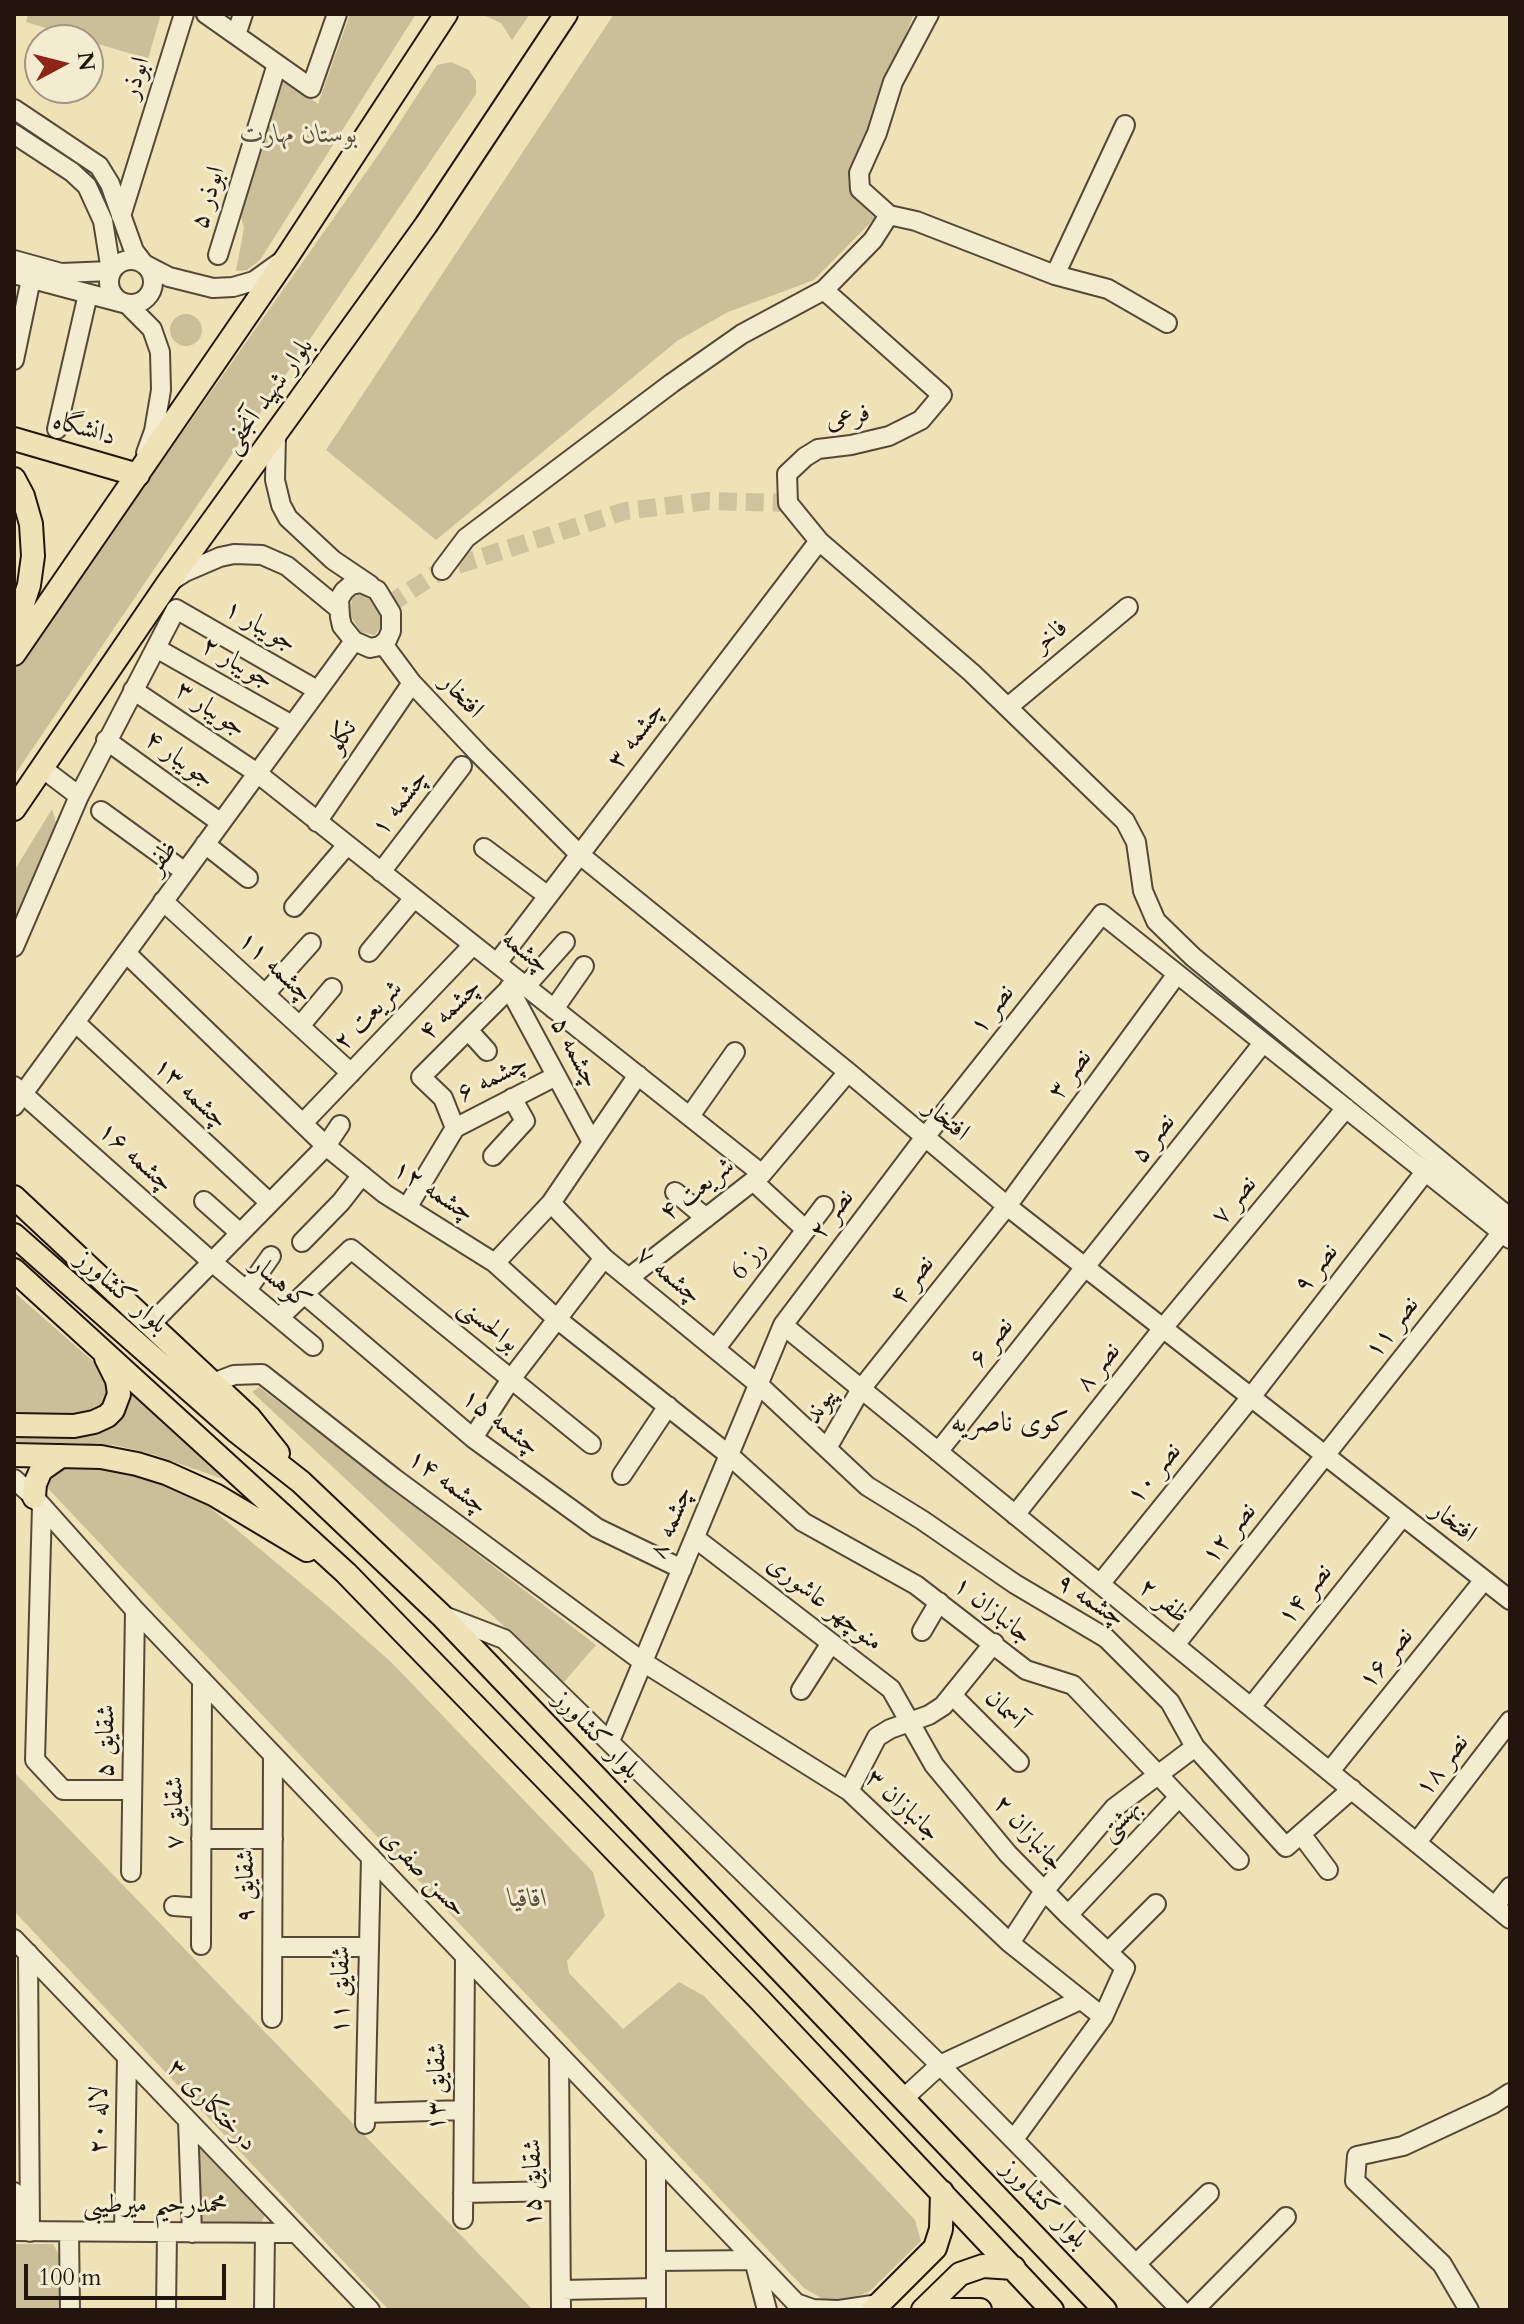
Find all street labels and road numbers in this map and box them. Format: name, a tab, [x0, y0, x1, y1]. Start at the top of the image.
street label: ابوذر	[116, 54, 158, 102]
street label: ابوذر ۵	[185, 163, 233, 233]
street label: بلوار شهید آنجفی	[217, 332, 321, 460]
street label: فرعی	[823, 398, 873, 438]
street label: دانشگاه	[49, 406, 119, 454]
street label: جویبار ۱	[218, 594, 302, 660]
street label: فاخر	[1027, 613, 1075, 661]
street label: جویبار ۲	[195, 631, 279, 697]
street label: افتخار	[433, 668, 489, 726]
street label: جویبار ۳	[169, 675, 251, 745]
street label: چشمه ۳	[602, 696, 672, 776]
street label: تکلو	[321, 715, 365, 759]
street label: جویبار ۴	[138, 724, 220, 796]
street label: چشمه ۱	[366, 763, 436, 843]
street label: ظفر	[141, 835, 185, 881]
street label: چشمه	[494, 924, 556, 982]
street label: چشمه ۱۱	[231, 926, 319, 1010]
street label: چشمه ۴	[413, 972, 489, 1048]
street label: شریعت ۲	[328, 974, 410, 1058]
street label: نصر ۱	[964, 979, 1022, 1041]
street label: چشمه ۵	[542, 1012, 606, 1094]
street label: نصر ۳	[1042, 1044, 1100, 1106]
street label: چشمه ۶	[452, 1048, 534, 1110]
street label: چشمه ۱۳	[146, 1052, 234, 1136]
street label: افتخار	[917, 1093, 975, 1149]
street label: نصر ۵	[1125, 1108, 1183, 1170]
street label: چشمه ۱۶	[91, 1116, 179, 1200]
street label: شریعت ۴	[654, 1151, 742, 1229]
street label: چشمه ۱۲	[386, 1154, 480, 1230]
street label: نصر ۷	[1205, 1170, 1265, 1232]
street label: نصر ۲	[804, 1184, 862, 1246]
street label: رز 6	[724, 1235, 774, 1287]
street label: نصر ۹	[1288, 1238, 1346, 1300]
street label: چشمه ۷	[629, 1240, 707, 1312]
street label: بلوار کشاورز	[69, 1245, 173, 1341]
street label: کوهسار	[244, 1250, 316, 1318]
street label: نصر ۴	[884, 1250, 942, 1312]
street label: نصر ۱۱	[1359, 1291, 1427, 1365]
street label: بوالحسنی	[451, 1292, 525, 1360]
street label: نصر ۶	[963, 1312, 1021, 1374]
street label: نصر ۸	[1070, 1337, 1128, 1399]
street label: پیوند	[798, 1382, 844, 1430]
street label: چشمه ۱۵	[455, 1383, 545, 1463]
street label: نصر ۱۰	[1121, 1437, 1189, 1511]
street label: چشمه ۱۴	[401, 1444, 493, 1522]
street label: چشمه ۸	[643, 1482, 701, 1564]
street label: افتخار	[1424, 1495, 1482, 1551]
street label: نصر ۱۲	[1196, 1497, 1264, 1571]
street label: منوچهر عاشوری	[760, 1549, 888, 1659]
street label: نصر ۱۴	[1272, 1558, 1340, 1632]
street label: چشمه ۹	[1050, 1567, 1130, 1635]
street label: جانبازان ۱	[946, 1570, 1038, 1652]
street label: ظفر ۲	[1132, 1572, 1194, 1632]
street label: نصر ۱۶	[1353, 1622, 1421, 1696]
street label: آسمان	[977, 1683, 1031, 1737]
street label: بلوار کشاورز	[546, 1685, 646, 1787]
street label: شقایق ۵	[91, 1704, 123, 1778]
street label: نصر ۱۸	[1409, 1729, 1477, 1803]
street label: جانبازان ۳	[858, 1763, 946, 1849]
street label: شقایق ۷	[160, 1776, 192, 1850]
street label: جانبازان ۲	[986, 1789, 1070, 1879]
street label: بهشتی	[1093, 1793, 1149, 1849]
street label: حسن صفری	[373, 1823, 473, 1925]
street label: شقایق ۹	[231, 1849, 263, 1923]
street label: شقایق ۱۱	[326, 1945, 358, 2035]
street label: شقایق ۱۳	[422, 2042, 454, 2132]
street label: درختکاری ۳	[159, 2053, 263, 2159]
street label: لاله ۲۰	[84, 2086, 116, 2154]
street label: شقایق ۱۵	[518, 2139, 550, 2227]
street label: بلوار کشاورز	[994, 2154, 1094, 2256]
street label: محمدرحیم میرطیبی	[83, 2190, 227, 2222]

